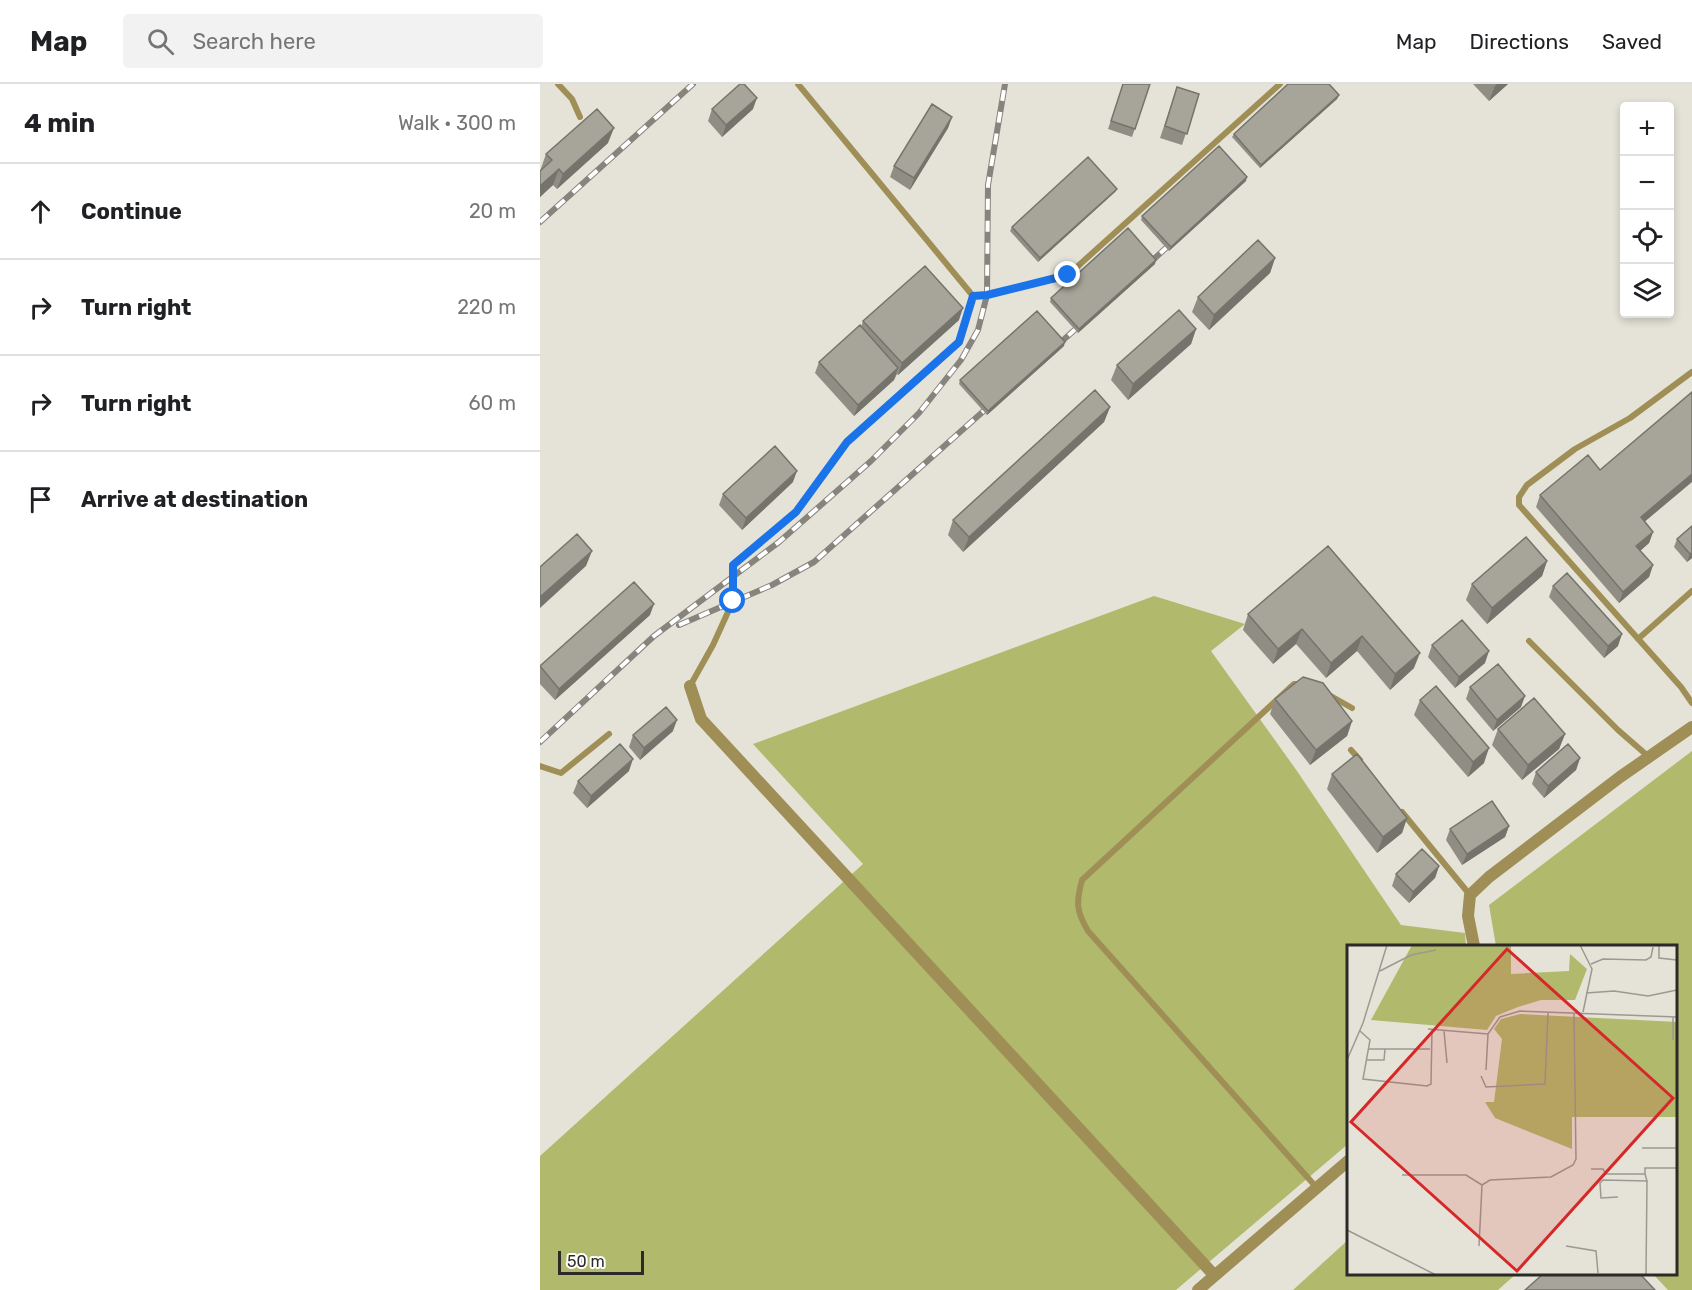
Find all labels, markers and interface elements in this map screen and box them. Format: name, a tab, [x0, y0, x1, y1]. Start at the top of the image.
search box	[123, 14, 543, 68]
text: Map	[30, 25, 87, 58]
icon: search	[144, 25, 177, 58]
text: Search here	[192, 28, 316, 55]
text: Map	[1396, 29, 1437, 54]
text: Directions	[1470, 29, 1569, 54]
text: Saved	[1602, 29, 1662, 54]
map controls	[1620, 102, 1674, 318]
button: +	[1620, 102, 1674, 156]
text: 4 min	[24, 108, 95, 139]
text: Walk · 300 m	[398, 111, 516, 135]
button: −	[1620, 156, 1674, 210]
icon: ahead	[24, 195, 57, 228]
text: Continue	[81, 198, 182, 225]
text: 20 m	[469, 199, 516, 223]
button: locate	[1620, 210, 1674, 264]
route end	[1054, 261, 1080, 287]
button: layers	[1620, 264, 1674, 318]
icon: right	[24, 291, 57, 324]
text: Turn right	[81, 294, 191, 321]
text: 220 m	[457, 295, 516, 319]
icon: right	[24, 387, 57, 420]
text: Turn right	[81, 390, 191, 417]
text: 60 m	[469, 391, 516, 415]
icon: arrive	[24, 483, 57, 516]
text: Arrive at destination	[81, 486, 308, 513]
route start	[719, 587, 745, 613]
inset map	[1347, 945, 1677, 1275]
scale bar	[558, 1248, 644, 1276]
text: 50 m	[567, 1252, 605, 1271]

